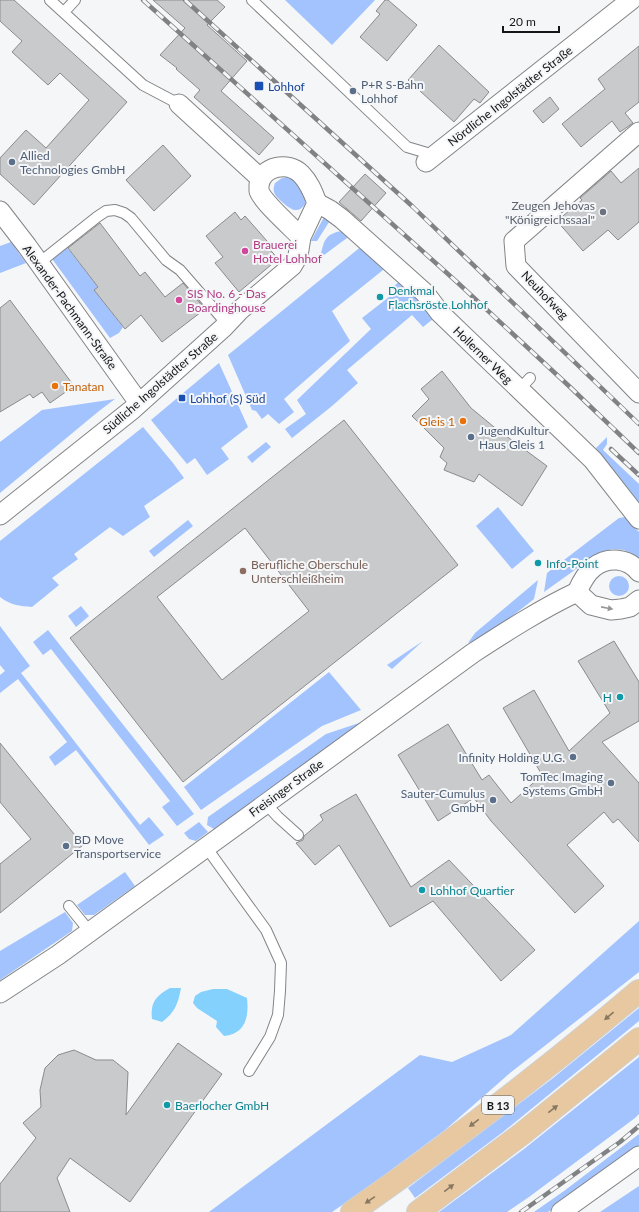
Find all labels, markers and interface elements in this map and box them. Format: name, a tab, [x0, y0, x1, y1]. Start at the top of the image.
scale bar	[503, 8, 559, 34]
text: 20 m	[509, 14, 536, 29]
street label: Nördliche Ingolstädter Straße	[445, 43, 575, 149]
place label: P+R S-Bahn Lohhof	[361, 77, 424, 106]
place label: Lohhof	[268, 79, 306, 94]
marker: Lohhof	[253, 80, 265, 92]
marker: P+R S-Bahn Lohhof	[348, 86, 358, 96]
place label: Allied Technologies GmbH	[20, 148, 125, 177]
marker: Allied Technologies GmbH	[7, 157, 17, 167]
place label: Zeugen Jehovas "Königreichssaal"	[505, 198, 595, 227]
marker: Zeugen Jehovas "Königreichssaal"	[598, 207, 608, 217]
place label: Brauerei Hotel Lohhof	[253, 237, 323, 266]
street label: Alexander-Pachmann-Straße	[20, 242, 120, 372]
marker: Brauerei Hotel Lohhof	[240, 246, 250, 256]
street label: Neuhofweg	[518, 268, 572, 322]
place label: Denkmal Flachsröste Lohhof	[388, 283, 488, 312]
place label: SIS No. 6 - Das Boardinghouse	[187, 286, 266, 315]
marker: Denkmal Flachsröste Lohhof	[375, 292, 385, 302]
marker: SIS No. 6 - Das Boardinghouse	[174, 295, 184, 305]
street label: Hollerner Weg	[450, 323, 516, 387]
street label: Südliche Ingolstädter Straße	[100, 329, 220, 437]
place label: Tanatan	[63, 379, 104, 394]
marker: Tanatan	[50, 381, 60, 391]
place label: Lohhof (S) Süd	[190, 391, 265, 406]
marker: Lohhof (S) Süd	[177, 393, 187, 403]
place label: Gleis 1	[419, 414, 455, 429]
marker: Gleis 1	[458, 416, 468, 426]
place label: JugendKultur Haus Gleis 1	[479, 423, 550, 452]
marker: JugendKultur Haus Gleis 1	[466, 432, 476, 442]
place label: Info-Point	[546, 556, 599, 571]
place label: Berufliche Oberschule Unterschleißheim	[251, 557, 368, 586]
marker: Info-Point	[533, 558, 543, 568]
marker: Berufliche Oberschule Unterschleißheim	[238, 566, 248, 576]
one-way arrow	[601, 606, 613, 612]
place label: H	[603, 690, 612, 705]
marker: H	[615, 692, 625, 702]
place label: Infinity Holding U.G.	[458, 750, 565, 765]
marker: Infinity Holding U.G.	[568, 752, 578, 762]
street label: Freisinger Straße	[246, 756, 326, 820]
place label: TomTec Imaging Systems GmbH	[520, 769, 603, 798]
marker: TomTec Imaging Systems GmbH	[606, 778, 616, 788]
place label: Sauter-Cumulus GmbH	[401, 786, 485, 815]
marker: Sauter-Cumulus GmbH	[488, 795, 498, 805]
place label: BD Move Transportservice	[74, 832, 161, 861]
marker: BD Move Transportservice	[61, 841, 71, 851]
place label: Lohhof Quartier	[430, 883, 515, 898]
marker: Lohhof Quartier	[417, 885, 427, 895]
one-way arrow	[604, 1012, 615, 1021]
road number: B 13	[482, 1096, 514, 1114]
place label: Baerlocher GmbH	[175, 1098, 269, 1113]
marker: Baerlocher GmbH	[162, 1100, 172, 1110]
one-way arrow	[547, 1105, 558, 1114]
one-way arrow	[469, 1119, 480, 1127]
one-way arrow	[444, 1184, 455, 1193]
one-way arrow	[364, 1196, 375, 1204]

